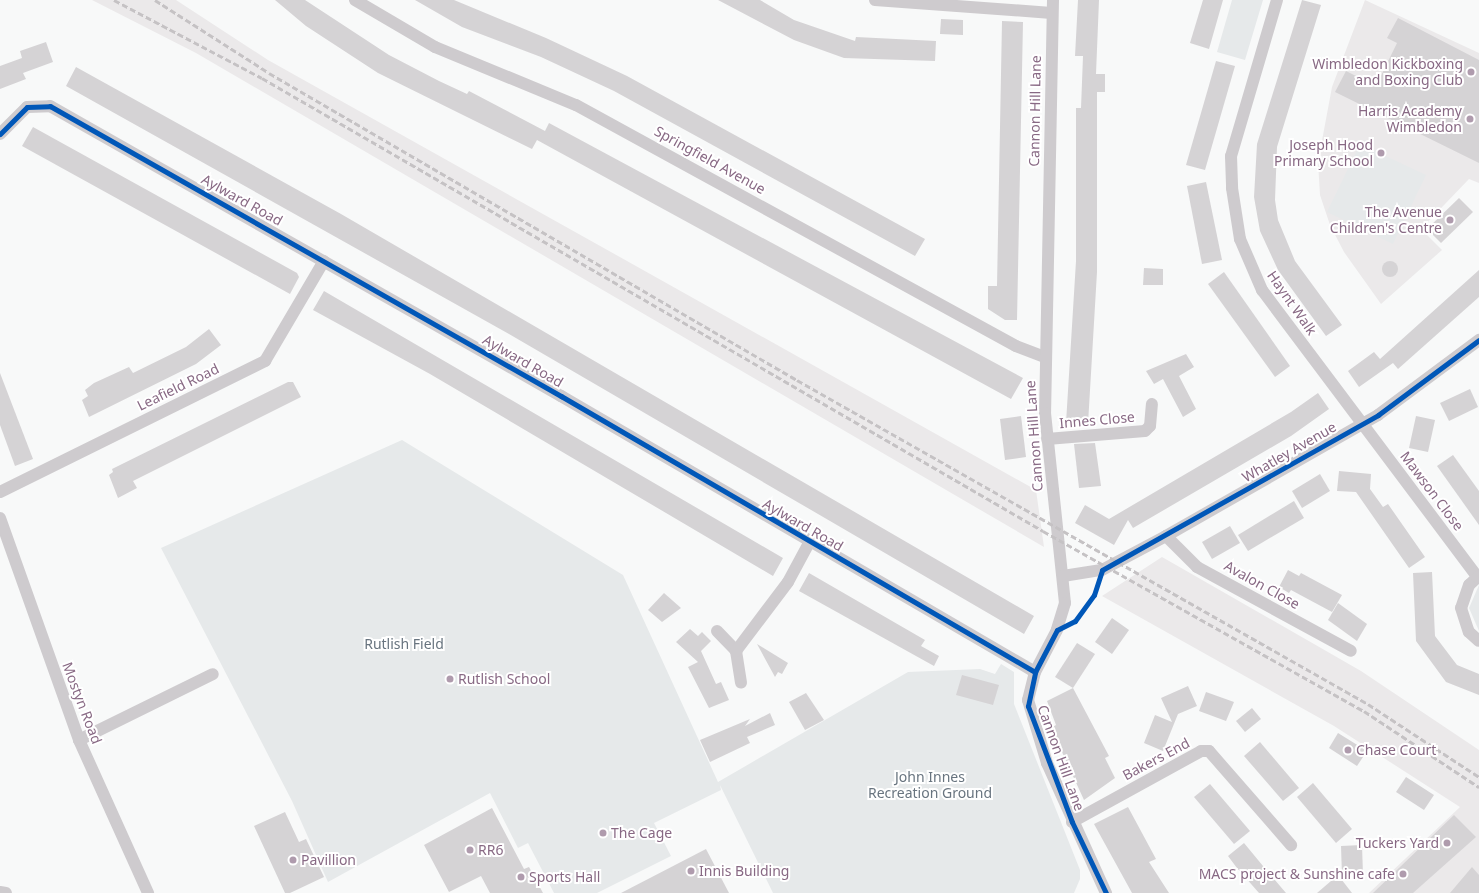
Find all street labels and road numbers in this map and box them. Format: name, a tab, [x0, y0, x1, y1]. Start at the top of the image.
street label: Cannon Hill Lane	[1026, 55, 1044, 167]
street label: Springfield Avenue	[652, 123, 768, 197]
street label: Aylward Road	[199, 171, 285, 229]
street label: Haynt Walk	[1264, 268, 1320, 338]
street label: Aylward Road	[480, 331, 566, 391]
street label: Leafield Road	[134, 360, 222, 414]
street label: Cannon Hill Lane	[1022, 380, 1046, 492]
street label: Innes Close	[1059, 408, 1135, 432]
street label: Whatley Avenue	[1239, 418, 1339, 486]
street label: Mawson Close	[1397, 448, 1467, 534]
street label: Aylward Road	[760, 495, 846, 555]
street label: Avalon Close	[1221, 557, 1303, 613]
street label: Mostyn Road	[59, 660, 105, 746]
street label: Cannon Hill Lane	[1034, 703, 1088, 813]
street label: Bakers End	[1120, 734, 1192, 784]

